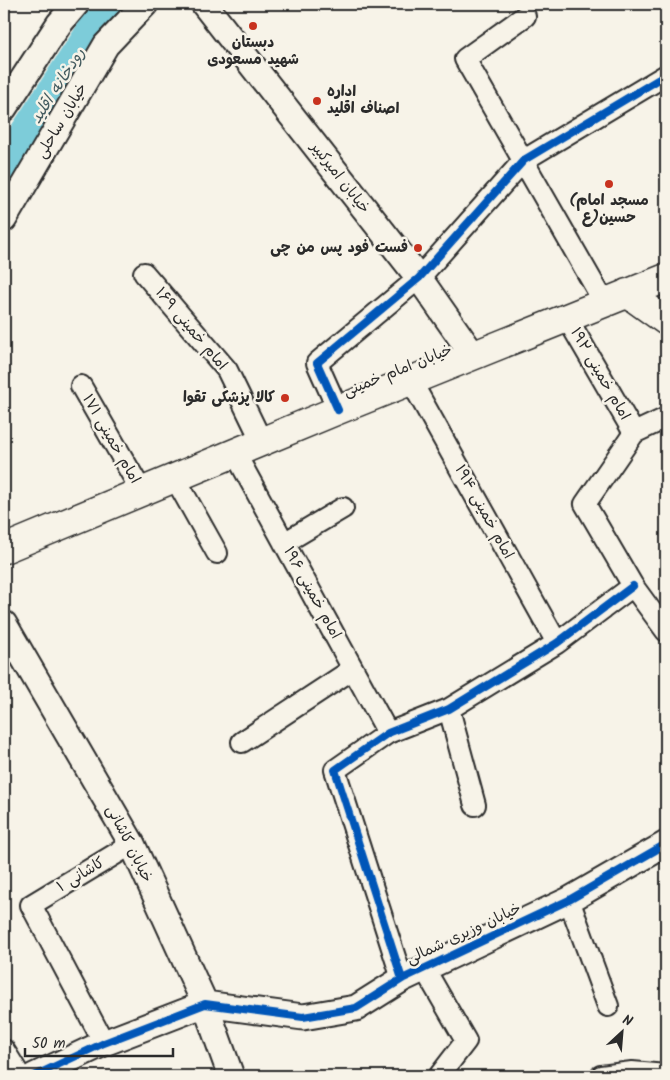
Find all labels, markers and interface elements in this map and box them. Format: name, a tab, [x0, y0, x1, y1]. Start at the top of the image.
marker: دبستان شهید مسعودی	[247, 20, 259, 32]
place label: دبستان شهید مسعودی	[207, 31, 299, 72]
water label: رودخانه اقلید	[24, 43, 92, 129]
street label: خیابان ساحلی	[30, 79, 94, 163]
place label: اداره اصناف اقلید	[327, 80, 399, 121]
marker: اداره اصناف اقلید	[311, 95, 323, 107]
street label: خیابان امیرکبیر	[303, 135, 376, 219]
marker: (مسجد امام حسین(ع	[603, 178, 615, 190]
place label: (مسجد امام حسین(ع	[569, 189, 649, 230]
place label: فست فود پس من چی	[270, 236, 408, 260]
marker: فست فود پس من چی	[412, 242, 424, 254]
street label: امام خمینی ۱۶۹	[149, 282, 233, 376]
street label: امام خمینی ۱۹۲	[564, 323, 636, 425]
street label: خیابان امام خمینی	[340, 338, 456, 404]
place label: کالا پزشکی تقوا	[183, 386, 275, 410]
street label: امام خمینی ۱۷۱	[76, 390, 146, 488]
marker: کالا پزشکی تقوا	[279, 392, 291, 404]
street label: امام خمینی ۱۹۴	[448, 460, 520, 564]
street label: امام خمینی ۱۹۶	[277, 542, 347, 644]
street label: خیابان کاشانی	[99, 801, 159, 887]
street label: کاشانی ۱	[52, 851, 110, 899]
street label: خیابان وزیری شمالی	[403, 897, 525, 971]
north arrow	[598, 1008, 648, 1058]
text: N	[618, 1009, 636, 1033]
scale bar	[25, 1025, 172, 1057]
text: 50 m	[32, 1032, 66, 1056]

